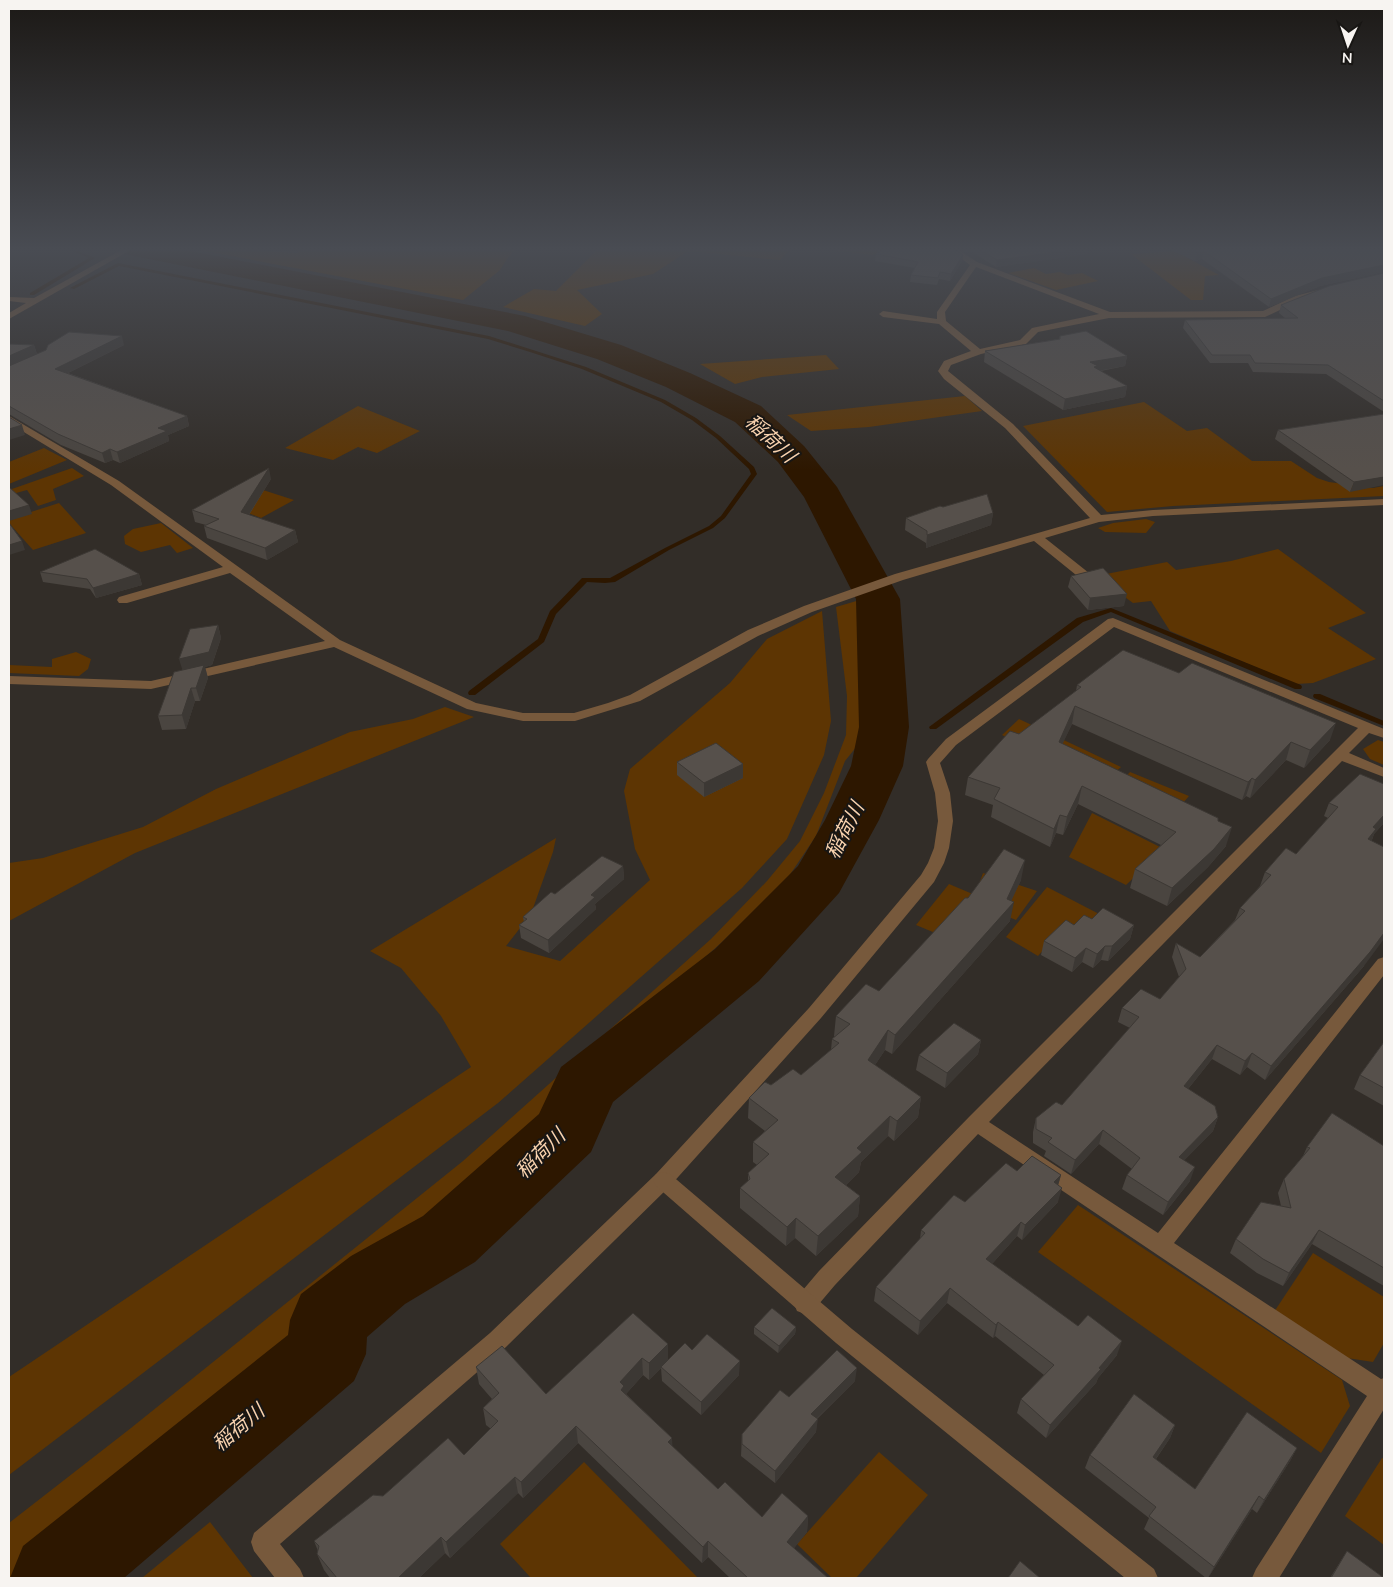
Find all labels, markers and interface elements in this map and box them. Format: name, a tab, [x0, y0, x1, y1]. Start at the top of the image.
north arrow	[1323, 20, 1373, 70]
text: N	[1342, 49, 1353, 67]
water label: 稲荷川	[741, 408, 803, 469]
water label: 稲荷川	[819, 796, 870, 862]
water label: 稲荷川	[510, 1122, 571, 1183]
water label: 稲荷川	[207, 1397, 271, 1456]

